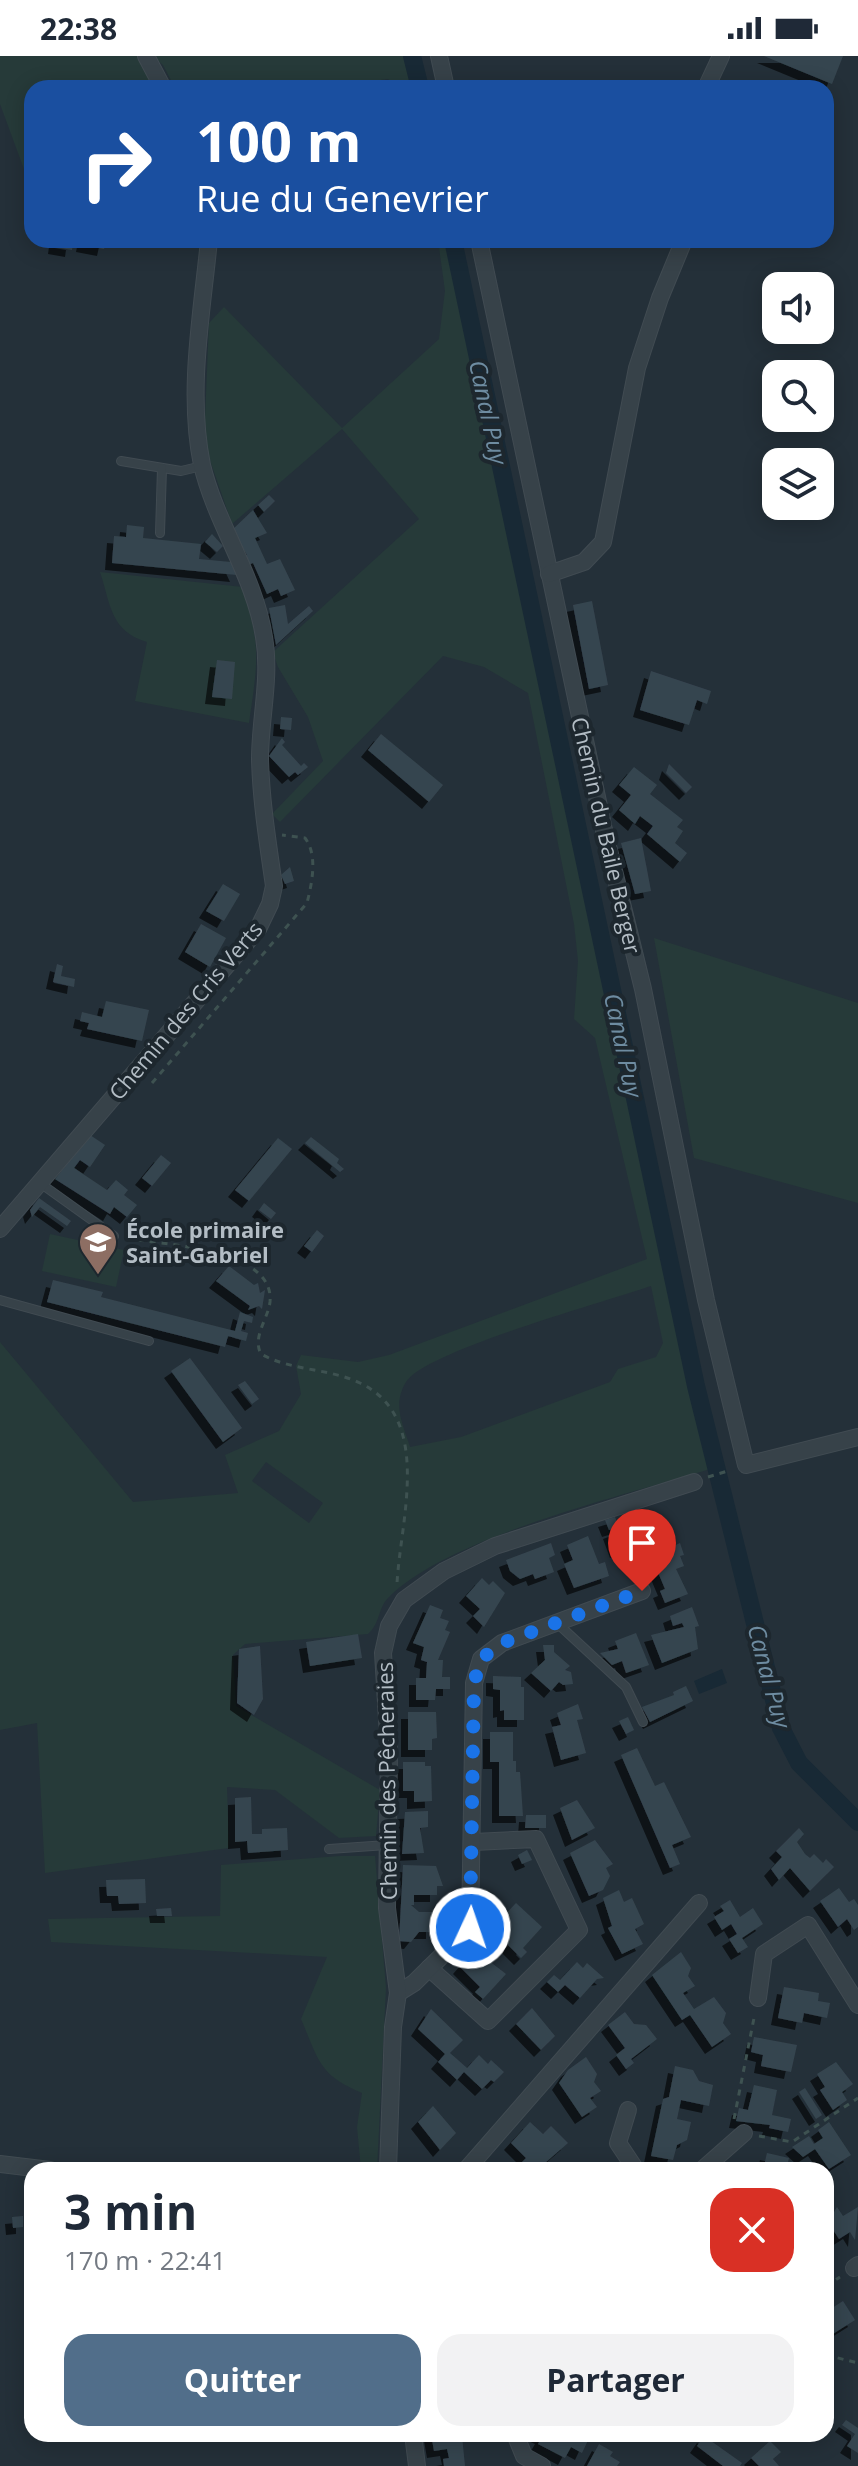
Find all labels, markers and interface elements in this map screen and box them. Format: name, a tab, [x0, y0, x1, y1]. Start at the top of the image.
text: 22:38	[40, 8, 117, 49]
text: 100 m	[196, 102, 362, 178]
icon: right	[64, 112, 168, 216]
text: Rue du Genevrier	[196, 174, 489, 223]
map controls	[762, 272, 834, 520]
button: sound	[762, 272, 834, 344]
water label: Canal Puy	[462, 357, 517, 469]
button: search	[762, 360, 834, 432]
button: layers	[762, 448, 834, 520]
street label: Chemin du Baile Berger	[565, 714, 649, 956]
street label: Chemin des Cris Verts	[101, 914, 269, 1106]
water label: Canal Puy	[597, 990, 652, 1102]
place label: École primaire Saint-Gabriel	[126, 1214, 284, 1269]
school or university icon: École primaire Saint-Gabriel	[77, 1221, 119, 1276]
pin	[608, 1509, 676, 1591]
icon: arrive	[620, 1521, 664, 1565]
water label: Canal Puy	[740, 1621, 800, 1733]
street label: Chemin des Pêcheraies	[369, 1662, 403, 1900]
position arrow	[428, 1886, 512, 1970]
text: 3 min	[64, 2179, 197, 2244]
button: close	[710, 2188, 794, 2272]
text: 170 m · 22:41	[64, 2242, 226, 2278]
button: Quitter	[64, 2334, 421, 2426]
button: Partager	[437, 2334, 794, 2426]

